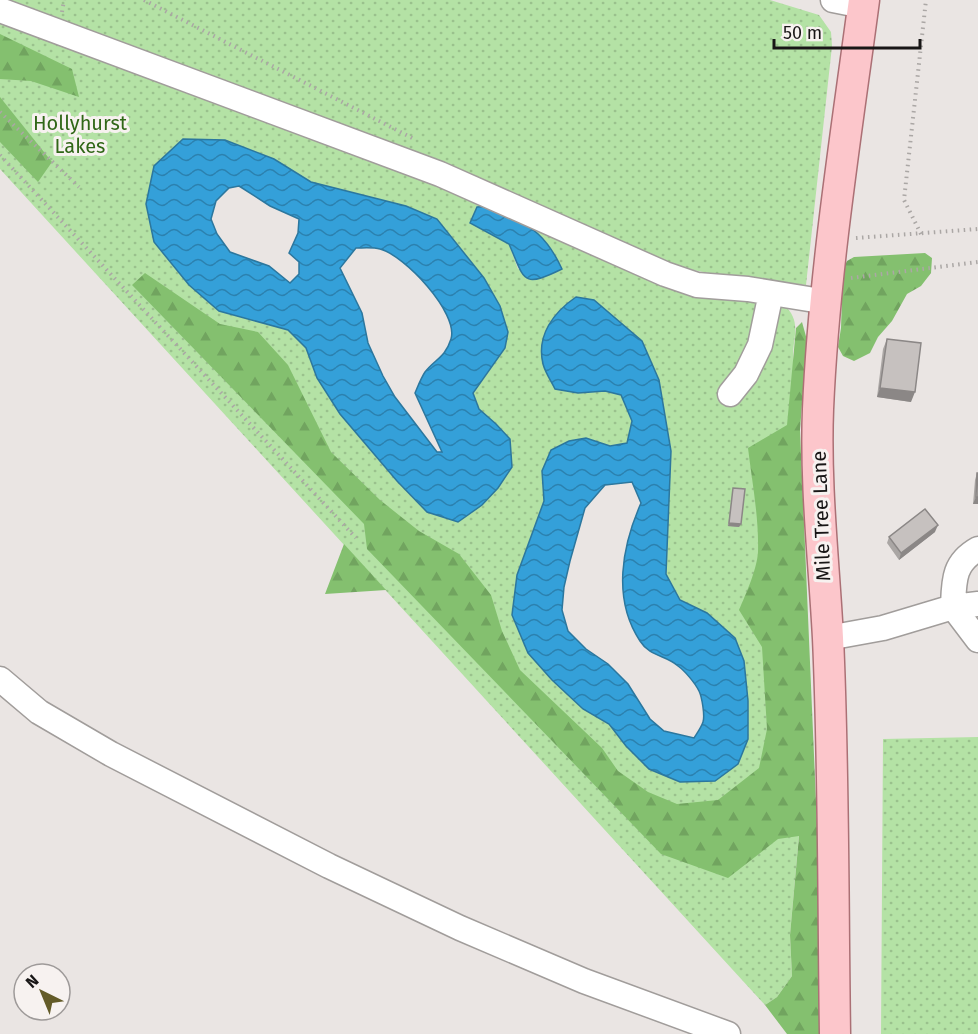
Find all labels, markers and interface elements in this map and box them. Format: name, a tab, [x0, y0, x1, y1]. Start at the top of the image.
scale bar	[774, 12, 920, 50]
text: 50 m	[783, 22, 822, 44]
park label: Hollyhurst Lakes	[33, 111, 128, 158]
street label: Mile Tree Lane	[807, 450, 835, 582]
north arrow	[12, 962, 72, 1022]
text: N	[22, 971, 42, 992]

